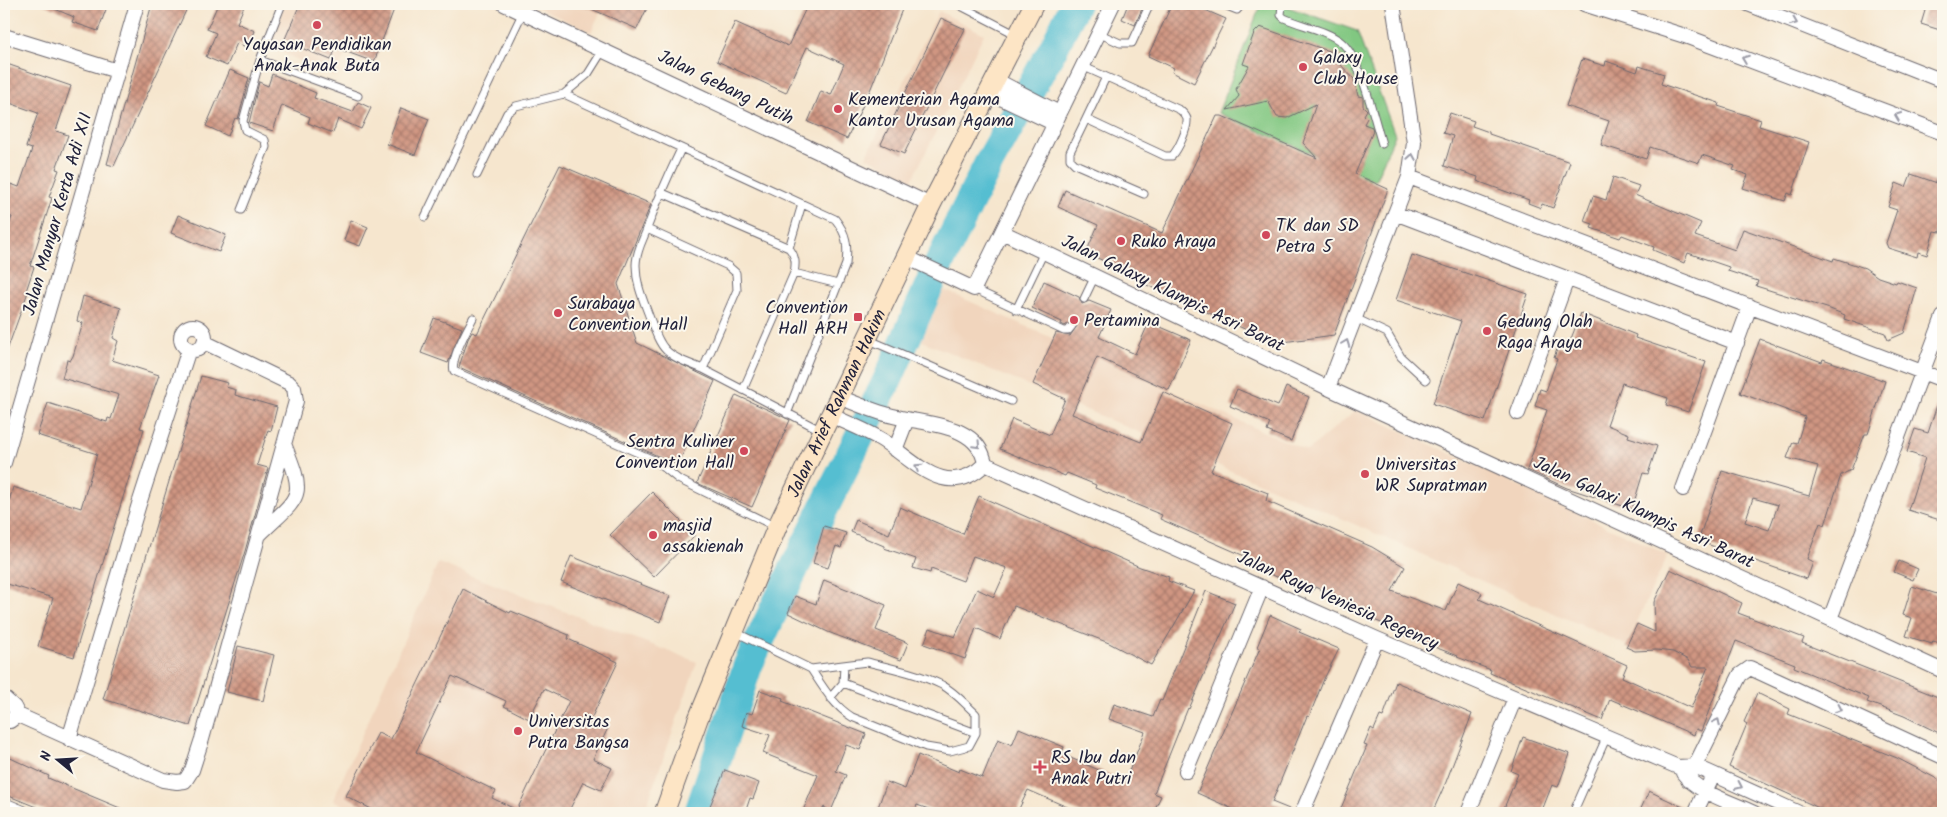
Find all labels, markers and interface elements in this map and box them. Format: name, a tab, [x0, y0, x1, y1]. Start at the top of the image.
one-way arrow	[1789, 16, 1798, 26]
marker: Yayasan Pendidikan Anak-Anak Buta	[311, 19, 323, 31]
place label: Yayasan Pendidikan Anak-Anak Buta	[242, 31, 392, 81]
street label: Jalan Gebang Putih	[652, 43, 798, 134]
place label: Galaxy Club House	[1313, 44, 1398, 94]
one-way arrow	[1742, 55, 1750, 65]
marker: Galaxy Club House	[1297, 61, 1309, 73]
place label: Kementerian Agama Kantor Urusan Agama	[848, 86, 1014, 136]
marker: Kementerian Agama Kantor Urusan Agama	[832, 103, 844, 115]
street label: Jalan Manyar Kerta Adi XII	[16, 109, 101, 319]
one-way arrow	[1894, 112, 1902, 122]
one-way arrow	[1407, 153, 1417, 162]
place label: TK dan SD Petra 5	[1276, 212, 1359, 262]
street label: Jalan Galaxy Klampis Asri Barat	[1056, 228, 1290, 362]
place label: Ruko Araya	[1131, 228, 1216, 257]
marker: TK dan SD Petra 5	[1260, 229, 1272, 241]
marker: Ruko Araya	[1115, 235, 1127, 247]
place label: Surabaya Convention Hall	[568, 290, 688, 340]
place label: Convention Hall ARH	[765, 294, 848, 344]
street label: Jalan Arief Rahman Hakim	[780, 305, 895, 503]
marker: Surabaya Convention Hall	[552, 307, 564, 319]
place label: Pertamina	[1084, 307, 1160, 336]
place label: Gedung Olah Raga Araya	[1497, 308, 1593, 358]
marker: Convention Hall ARH	[852, 311, 864, 323]
marker: Pertamina	[1068, 314, 1080, 326]
marker: Gedung Olah Raga Araya	[1481, 325, 1493, 337]
one-way arrow	[1340, 339, 1350, 348]
place label: Sentra Kuliner Convention Hall	[615, 428, 735, 478]
one-way arrow	[971, 439, 980, 448]
marker: Sentra Kuliner Convention Hall	[738, 445, 750, 457]
street label: Jalan Galaxi Klampis Asri Barat	[1528, 449, 1760, 578]
place label: Universitas WR Supratman	[1375, 451, 1487, 501]
one-way arrow	[914, 464, 923, 474]
marker: Universitas WR Supratman	[1359, 468, 1371, 480]
place label: masjid assakienah	[663, 512, 744, 562]
marker: masjid assakienah	[647, 529, 659, 541]
street label: Jalan Raya Veniesia Regency	[1232, 544, 1443, 659]
one-way arrow	[1834, 702, 1843, 713]
place label: Universitas Putra Bangsa	[528, 708, 629, 758]
one-way arrow	[1711, 718, 1721, 727]
marker: Universitas Putra Bangsa	[512, 725, 524, 737]
north arrow	[32, 734, 82, 784]
place label: RS Ibu dan Anak Putri	[1051, 744, 1136, 794]
text: N	[35, 749, 58, 764]
marker: RS Ibu dan Anak Putri	[1033, 760, 1047, 774]
one-way arrow	[1734, 780, 1743, 790]

